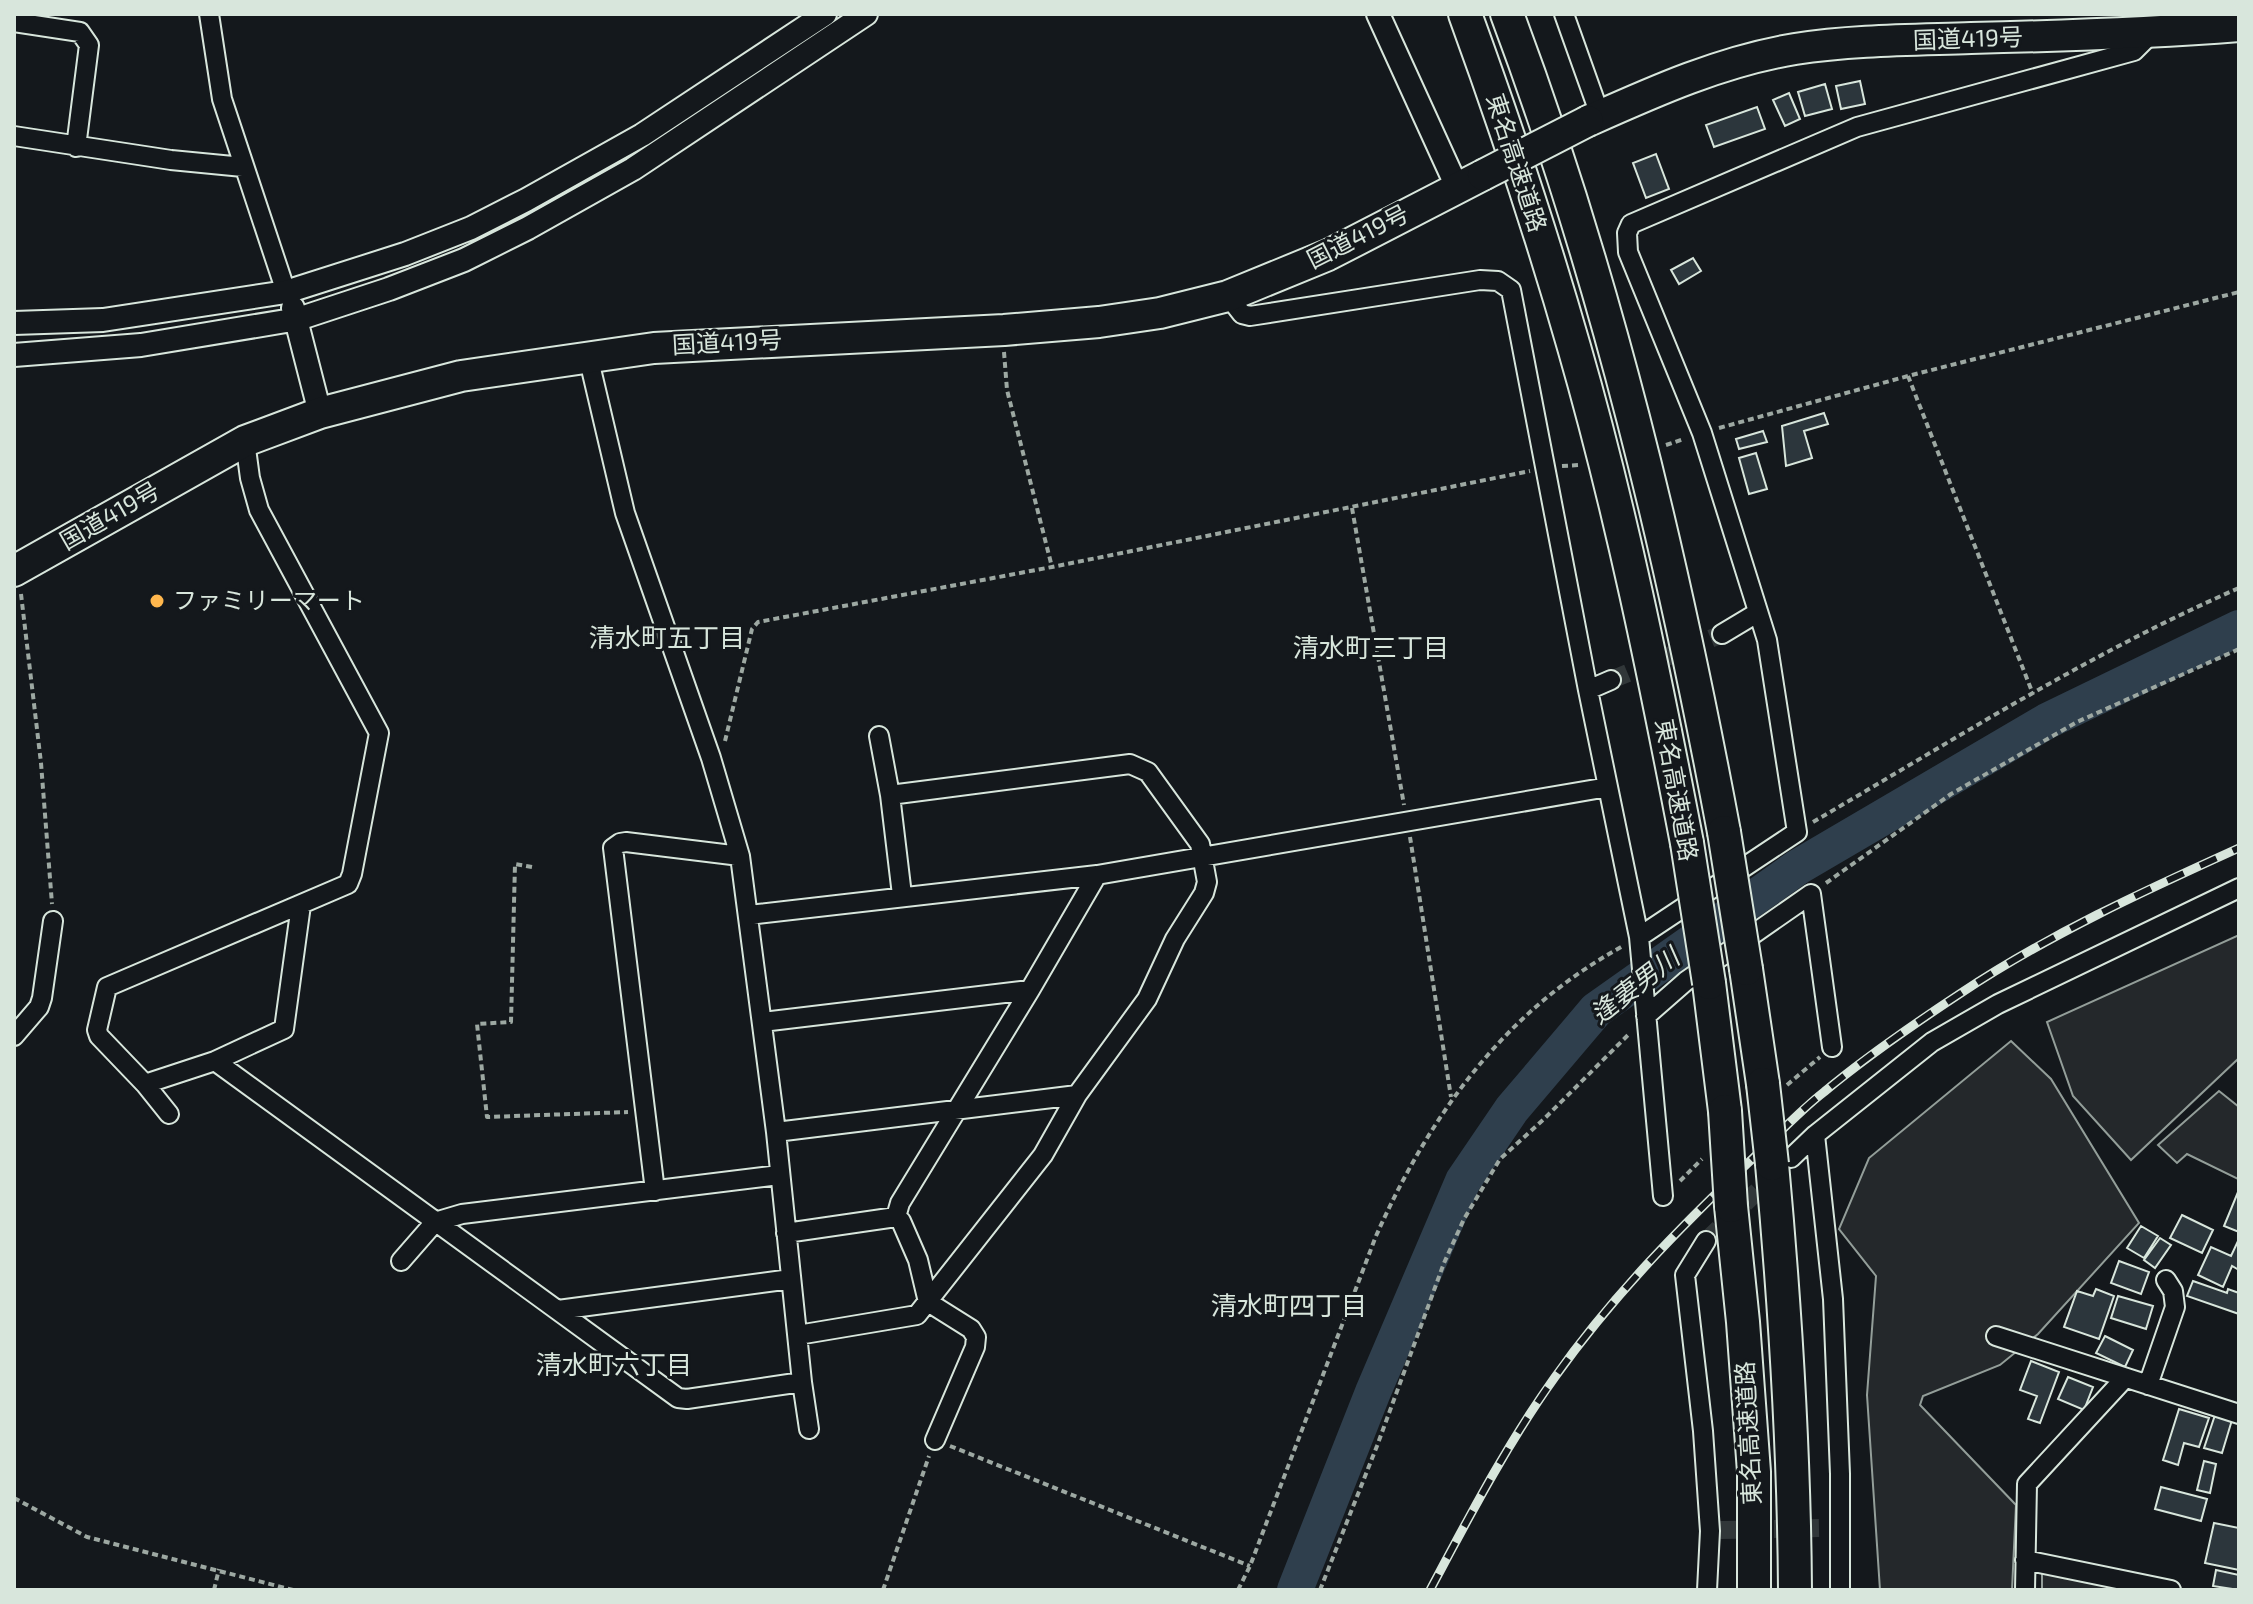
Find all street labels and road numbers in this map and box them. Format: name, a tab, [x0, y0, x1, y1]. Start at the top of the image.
street label: 国道419号	[1912, 21, 2023, 54]
street label: 東名高速道路	[1481, 90, 1553, 235]
street label: 国道419号	[1302, 198, 1413, 274]
street label: 国道419号	[671, 324, 783, 359]
street label: 国道419号	[54, 475, 164, 555]
street label: 東名高速道路	[1651, 716, 1704, 863]
street label: 東名高速道路	[1729, 1360, 1766, 1506]

